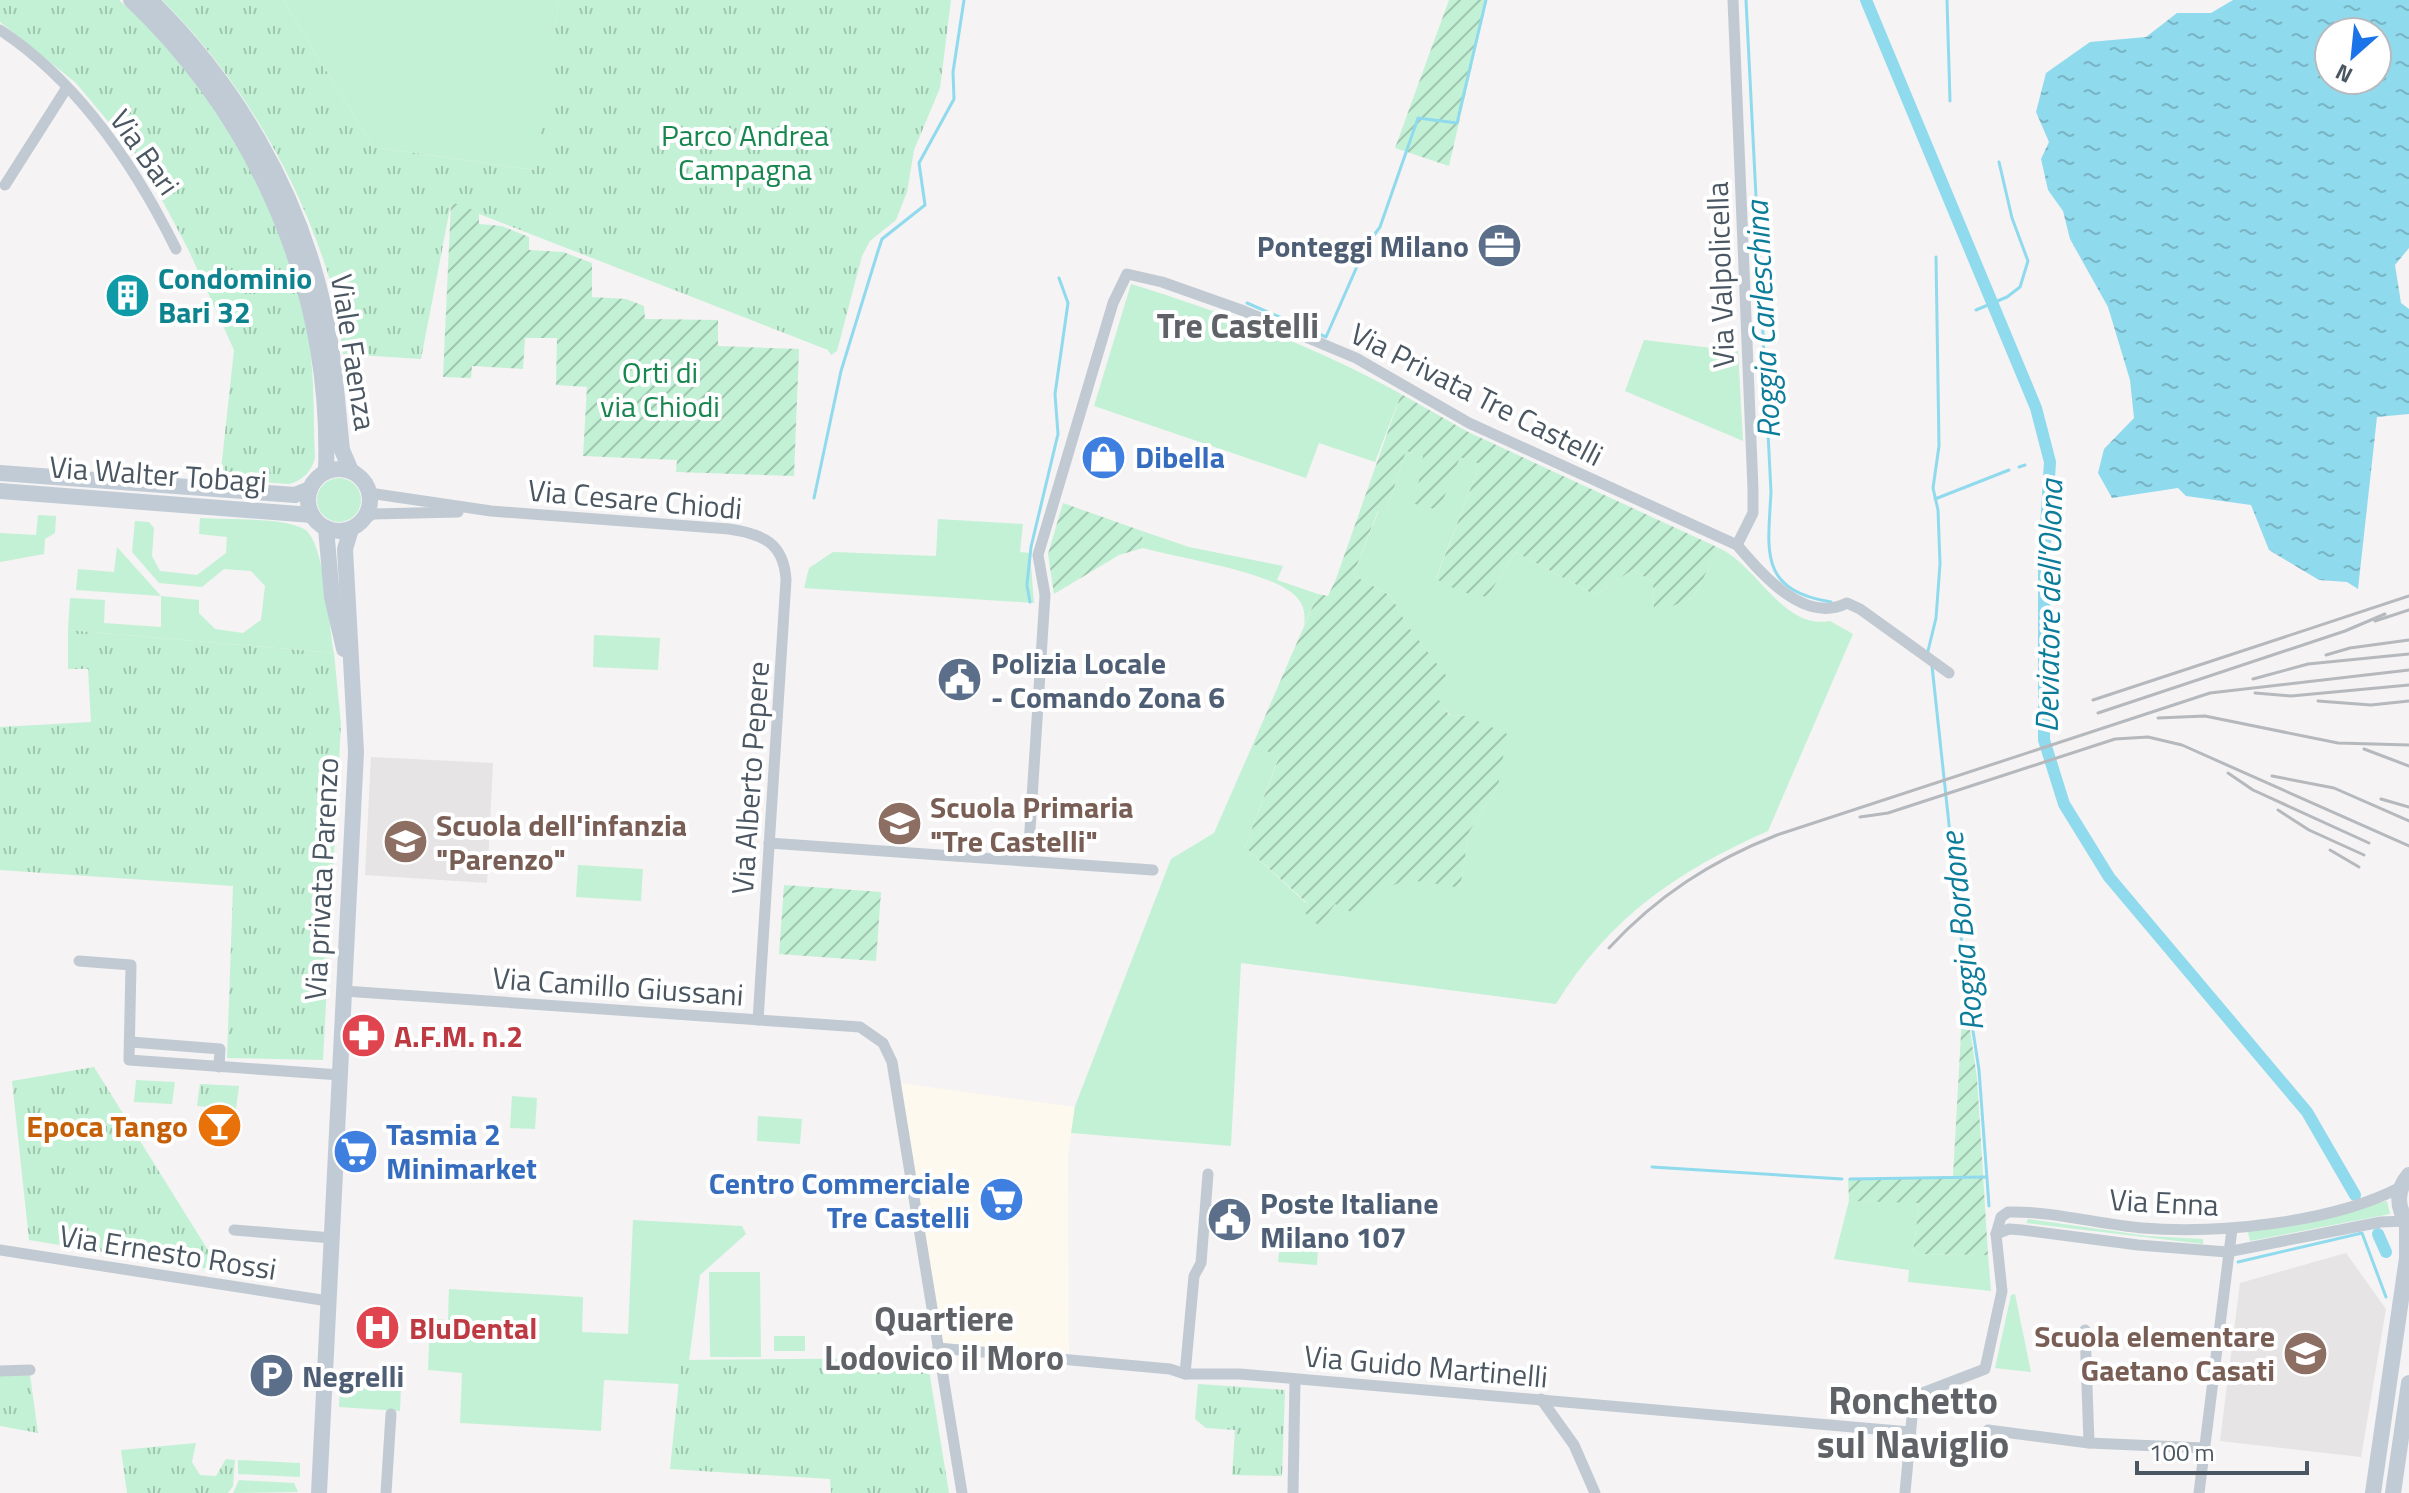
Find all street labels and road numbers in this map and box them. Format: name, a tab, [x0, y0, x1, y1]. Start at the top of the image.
street label: Via Bari	[99, 99, 191, 205]
street label: Via Valpolicella	[1694, 181, 1746, 369]
street label: Viale Faenza	[319, 271, 389, 433]
street label: Via Privata Tre Castelli	[1343, 310, 1611, 478]
street label: Via Walter Tobagi	[48, 443, 268, 505]
street label: Via Cesare Chiodi	[526, 467, 744, 531]
street label: Via Alberto Pepere	[719, 660, 781, 896]
street label: Via privata Parenzo	[292, 756, 350, 1002]
street label: Via Camillo Giussani	[491, 954, 745, 1018]
street label: Via Enna	[2108, 1176, 2220, 1228]
street label: Via Ernesto Rossi	[56, 1212, 280, 1292]
street label: Via Guido Martinelli	[1302, 1332, 1550, 1400]

